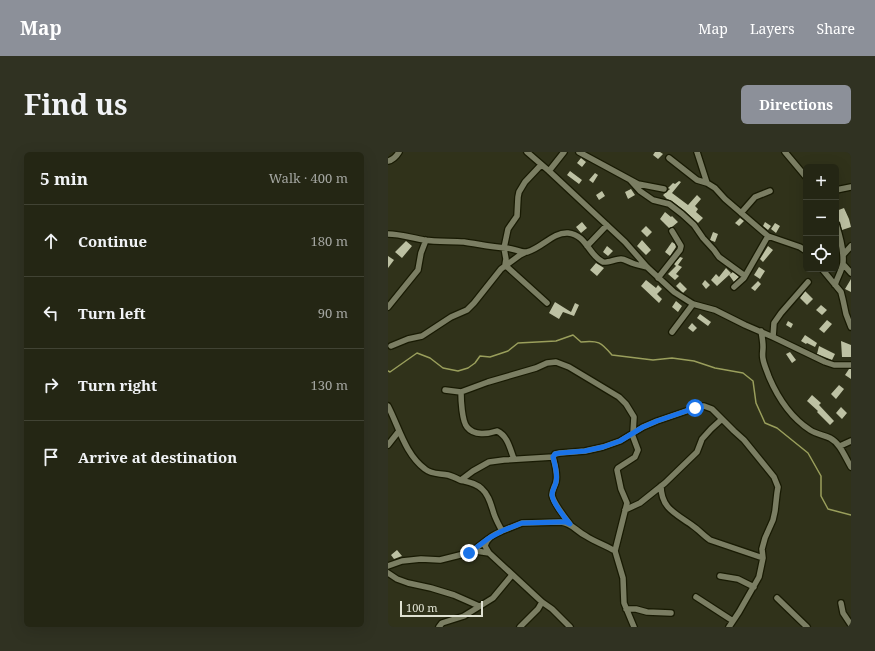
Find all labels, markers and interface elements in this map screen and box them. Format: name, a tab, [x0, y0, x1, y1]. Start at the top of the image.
text: Map	[20, 15, 62, 41]
text: Map	[698, 19, 728, 38]
text: Layers	[750, 19, 795, 38]
text: Share	[817, 19, 855, 38]
text: Find us	[24, 85, 128, 123]
button: Directions	[741, 85, 851, 124]
map controls	[803, 164, 839, 272]
button: +	[803, 164, 839, 200]
text: 5 min	[40, 167, 88, 190]
text: Walk · 400 m	[269, 169, 348, 187]
button: −	[803, 200, 839, 236]
icon: ahead	[40, 230, 62, 252]
text: Continue	[78, 231, 147, 251]
text: 180 m	[311, 232, 348, 250]
button: locate	[803, 236, 839, 272]
icon: left	[40, 302, 62, 324]
text: Turn left	[78, 303, 146, 323]
text: 90 m	[318, 304, 348, 322]
icon: right	[40, 374, 62, 396]
text: Turn right	[78, 375, 157, 395]
text: 130 m	[311, 376, 348, 394]
route start	[686, 399, 704, 417]
icon: arrive	[40, 446, 62, 468]
text: Arrive at destination	[78, 447, 237, 467]
route end	[460, 544, 478, 562]
scale bar	[400, 599, 483, 618]
text: 100 m	[406, 600, 438, 615]

